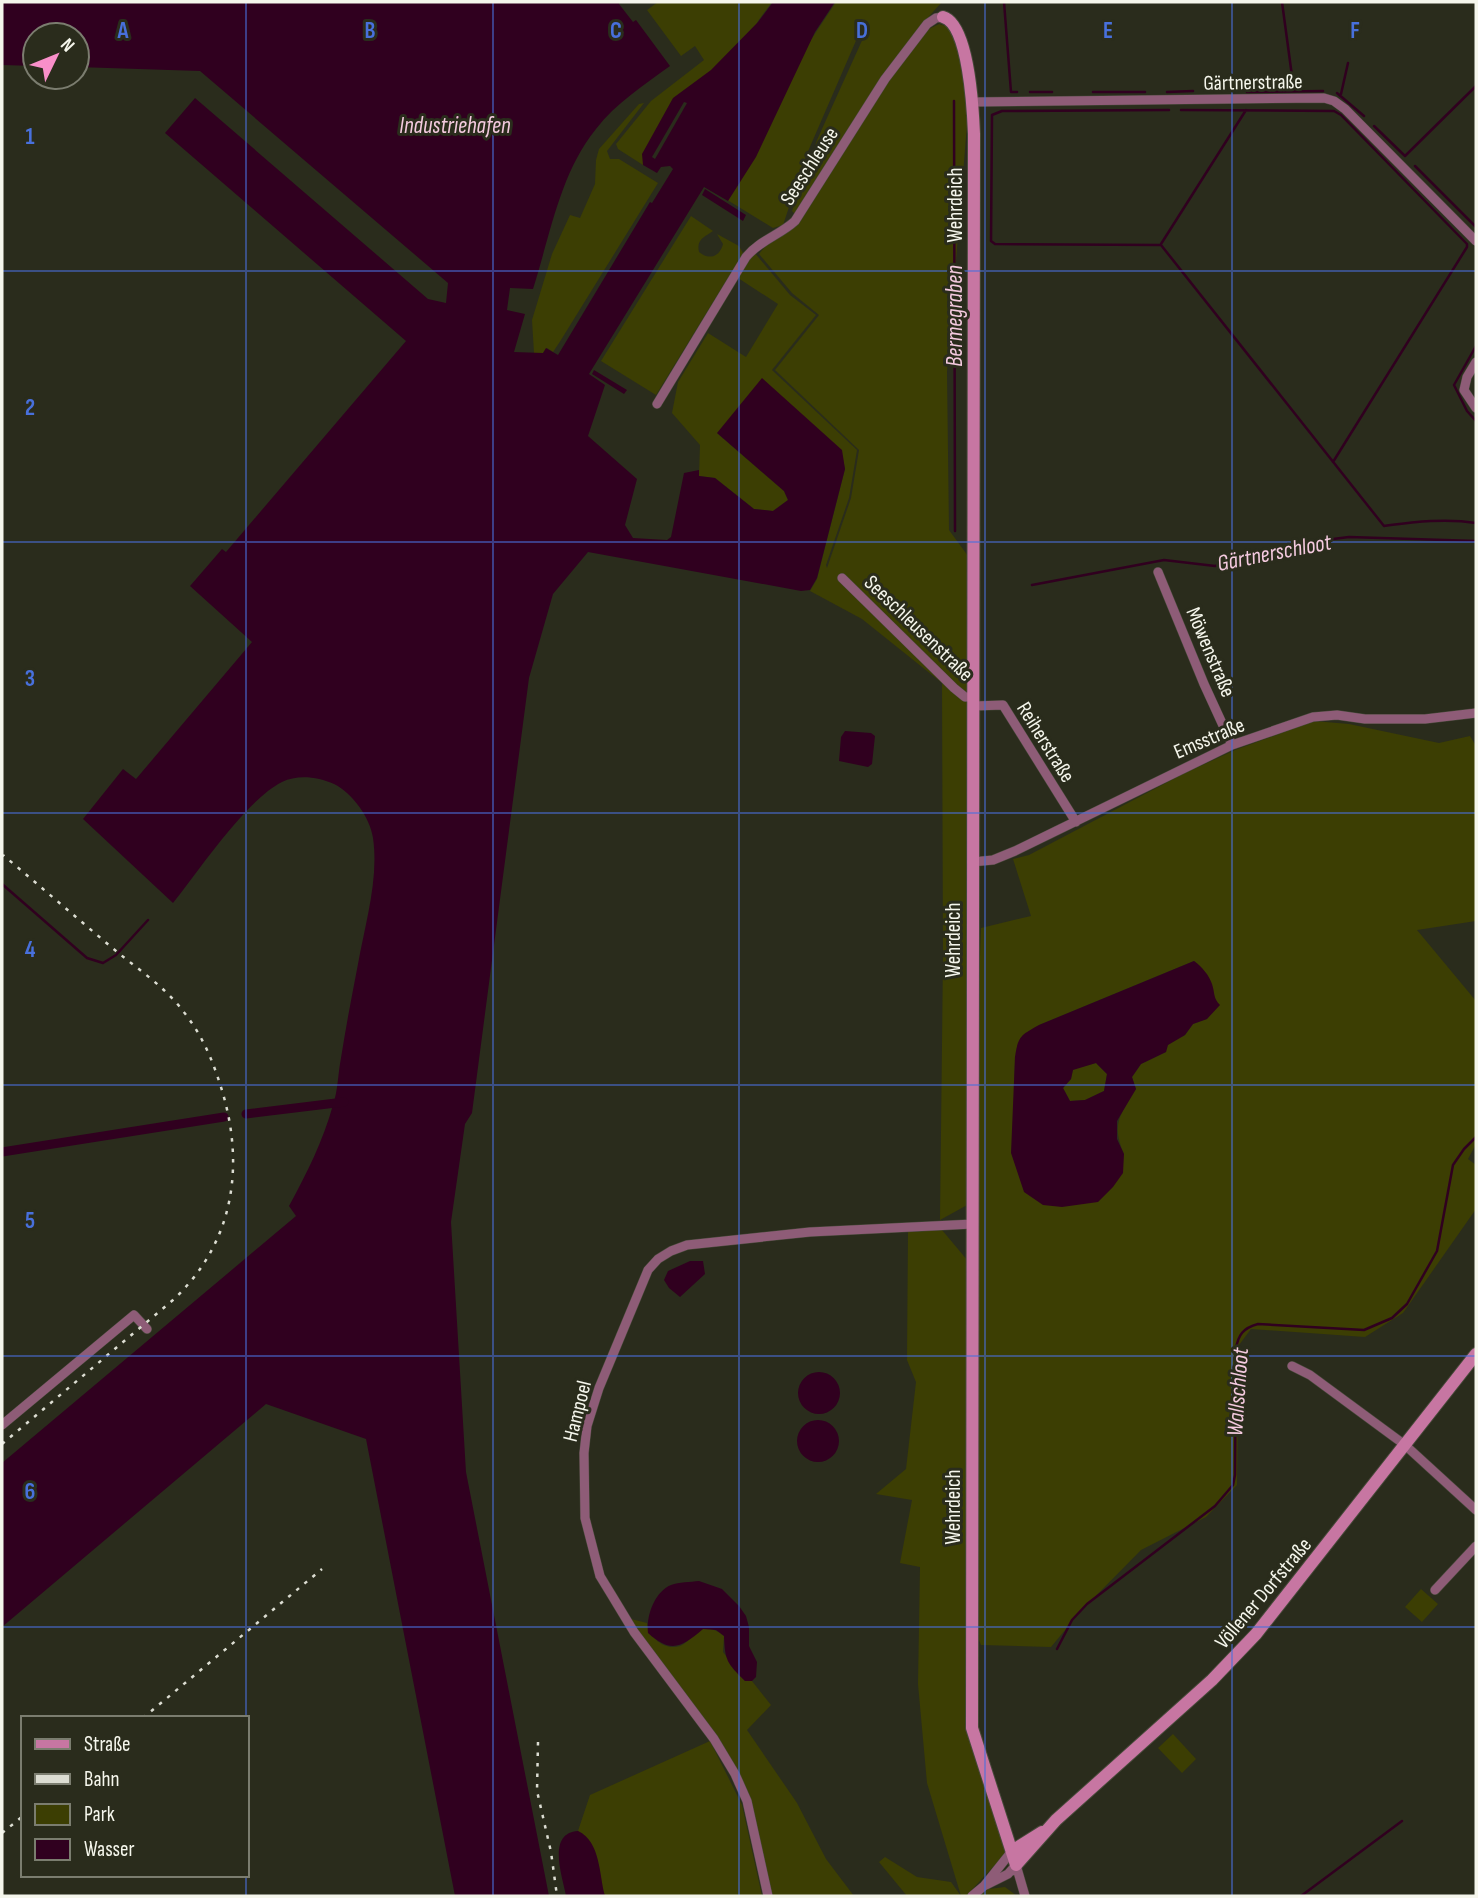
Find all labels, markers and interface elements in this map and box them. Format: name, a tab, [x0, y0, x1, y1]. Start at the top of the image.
text: A	[117, 17, 130, 45]
text: B	[365, 17, 376, 45]
text: C	[610, 17, 622, 45]
text: D	[856, 17, 868, 45]
text: E	[1103, 17, 1113, 45]
text: F	[1350, 17, 1360, 45]
north arrow	[21, 21, 91, 91]
text: N	[55, 34, 79, 57]
street label: Gärtnerstraße	[1203, 69, 1303, 96]
water label: Industriehafen	[399, 112, 511, 140]
text: 1	[25, 123, 35, 151]
street label: Seeschleuse	[775, 123, 844, 210]
street label: Wehrdeich	[943, 168, 968, 242]
water label: Bermegraben	[941, 265, 969, 367]
text: 2	[25, 394, 35, 422]
water label: Gärtnerschloot	[1215, 528, 1335, 578]
street label: Seeschleusenstraße	[859, 570, 978, 687]
street label: Möwenstraße	[1180, 603, 1241, 701]
text: 3	[25, 665, 35, 693]
street label: Reiherstraße	[1011, 698, 1080, 787]
street label: Emsstraße	[1170, 712, 1248, 765]
street label: Wehrdeich	[941, 903, 966, 977]
text: 4	[25, 936, 36, 964]
text: 5	[25, 1207, 35, 1235]
water label: Wallschloot	[1221, 1346, 1255, 1437]
street label: Hampoel	[558, 1378, 597, 1444]
street label: Wehrdeich	[941, 1470, 966, 1544]
text: 6	[25, 1478, 35, 1506]
street label: Völlener Dorfstraße	[1210, 1533, 1317, 1654]
legend	[21, 1716, 248, 1877]
text: Straße	[84, 1732, 130, 1757]
text: Bahn	[84, 1767, 119, 1792]
text: Park	[84, 1802, 115, 1827]
text: Wasser	[84, 1837, 135, 1862]

